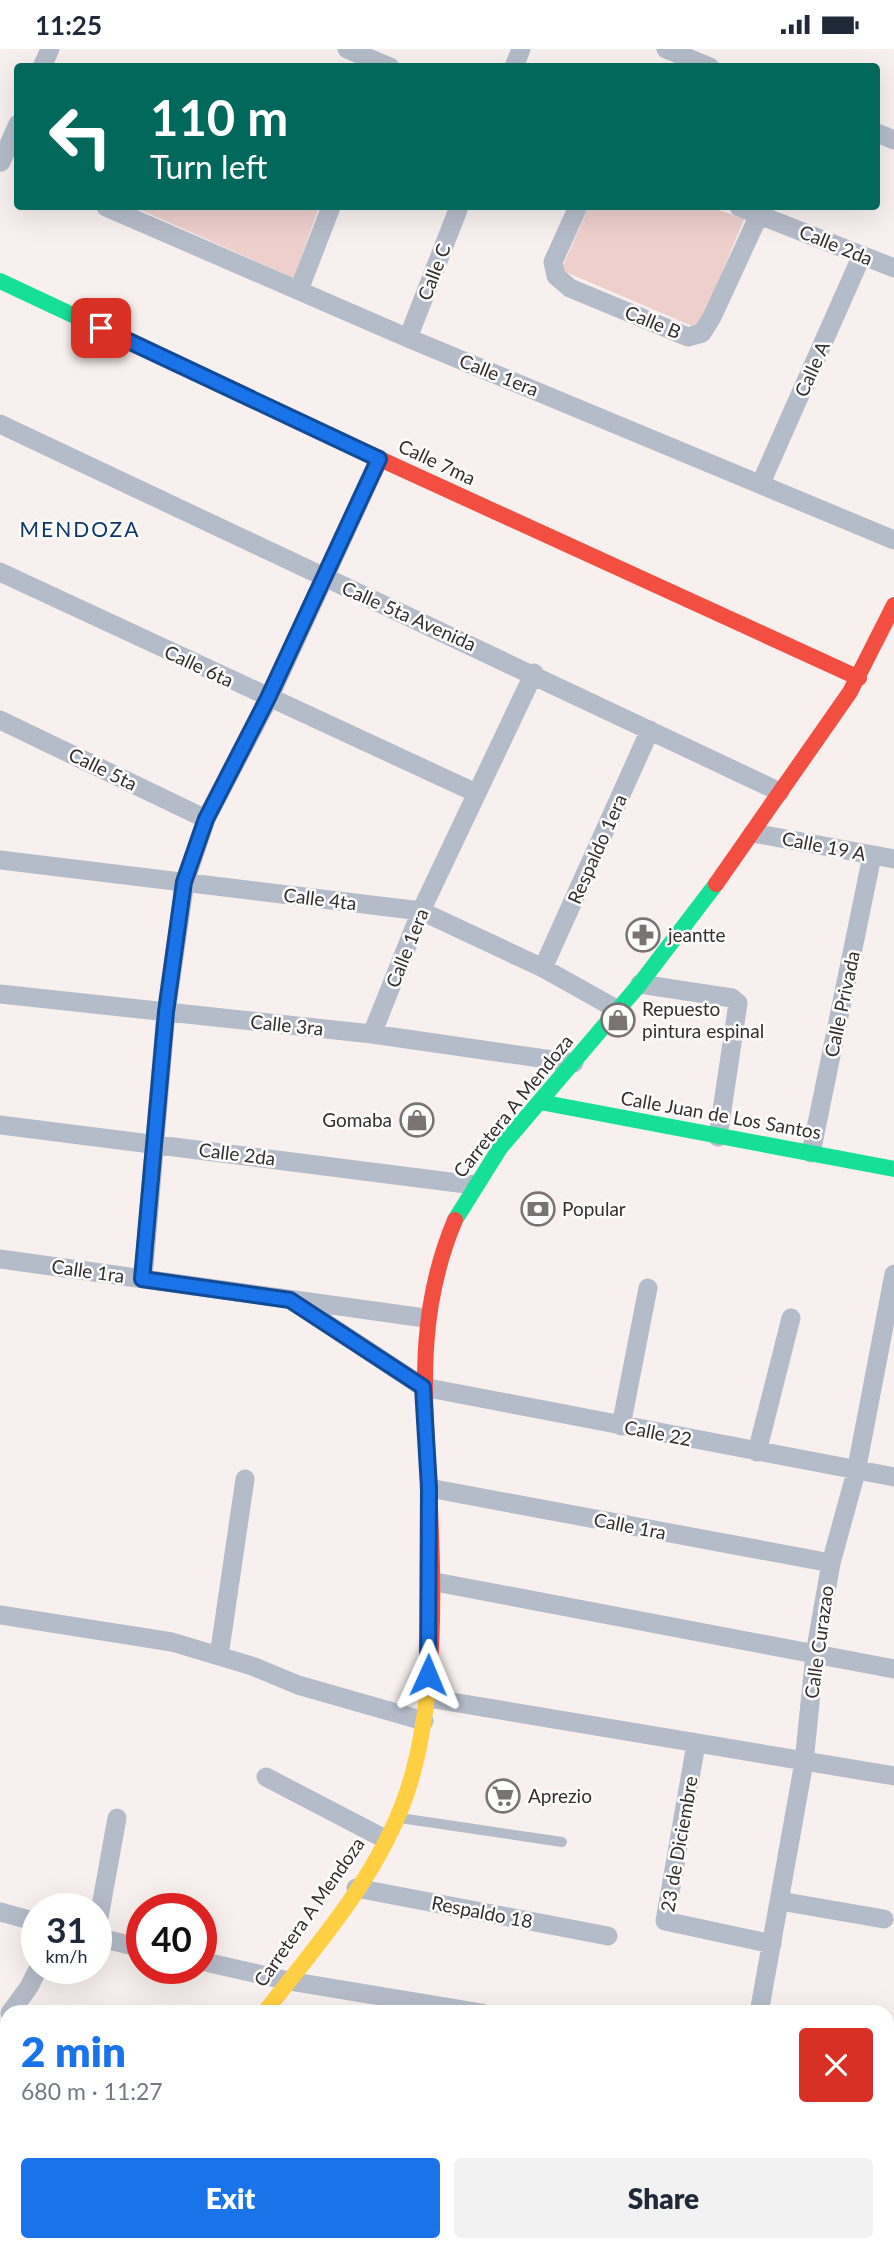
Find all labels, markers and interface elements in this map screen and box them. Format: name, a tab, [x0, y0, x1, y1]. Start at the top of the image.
text: 11:25	[35, 9, 102, 41]
text: 110 m	[150, 88, 288, 146]
icon: left	[35, 91, 126, 182]
text: Turn left	[150, 147, 267, 186]
street label: Calle 2da	[796, 219, 876, 270]
street label: Calle C	[412, 240, 455, 303]
pin	[71, 298, 131, 358]
street label: Calle B	[622, 300, 685, 343]
icon: arrive	[82, 309, 120, 347]
street label: Calle A	[789, 337, 834, 400]
street label: Calle 1era	[456, 348, 542, 401]
street label: Calle 7ma	[395, 434, 479, 489]
district label: MENDOZA	[20, 516, 140, 541]
street label: Calle 5ta Avenida	[339, 576, 480, 655]
street label: Calle 6ta	[161, 640, 237, 691]
street label: Calle 5ta	[65, 742, 141, 795]
street label: Respaldo 1era	[562, 790, 631, 907]
street label: Calle 19 A	[780, 826, 868, 865]
street label: Calle 4ta	[282, 883, 358, 914]
street label: Calle 1era	[380, 905, 433, 991]
pharmacy icon: jeantte	[624, 916, 662, 954]
place label: jeantte	[667, 923, 725, 946]
street label: Calle Privada	[819, 949, 864, 1059]
place label: Repuesto pintura espinal	[642, 997, 764, 1042]
shop icon: Repuesto pintura espinal	[599, 1001, 637, 1039]
street label: Calle 3ra	[249, 1009, 325, 1040]
street label: Carretera A Mendoza	[448, 1030, 577, 1182]
street label: Calle Juan de Los Santos	[619, 1086, 823, 1143]
shop icon: Gomaba	[398, 1101, 436, 1139]
place label: Gomaba	[322, 1108, 392, 1131]
street label: Calle 2da	[197, 1137, 277, 1170]
bank icon: Popular	[519, 1190, 557, 1228]
place label: Popular	[562, 1197, 626, 1220]
street label: Calle 1ra	[50, 1254, 126, 1287]
street label: Calle 22	[623, 1415, 694, 1450]
street label: Calle 1ra	[592, 1507, 668, 1544]
street label: Calle Curazao	[799, 1584, 838, 1700]
position arrow	[391, 1638, 465, 1712]
street label: 23 de Diciembre	[655, 1774, 702, 1914]
supermarket icon: Aprezio	[484, 1777, 522, 1815]
place label: Aprezio	[528, 1784, 592, 1807]
street label: Carretera A Mendoza	[248, 1833, 369, 1991]
street label: Respaldo 18	[430, 1890, 535, 1933]
speed limit sign: 40	[126, 1893, 217, 1984]
text: 31	[46, 1908, 87, 1950]
text: km/h	[45, 1945, 88, 1967]
text: 2 min	[21, 2026, 126, 2076]
button: close	[799, 2028, 873, 2102]
text: 680 m · 11:27	[21, 2077, 163, 2105]
button: Exit	[21, 2158, 440, 2238]
button: Share	[454, 2158, 873, 2238]

